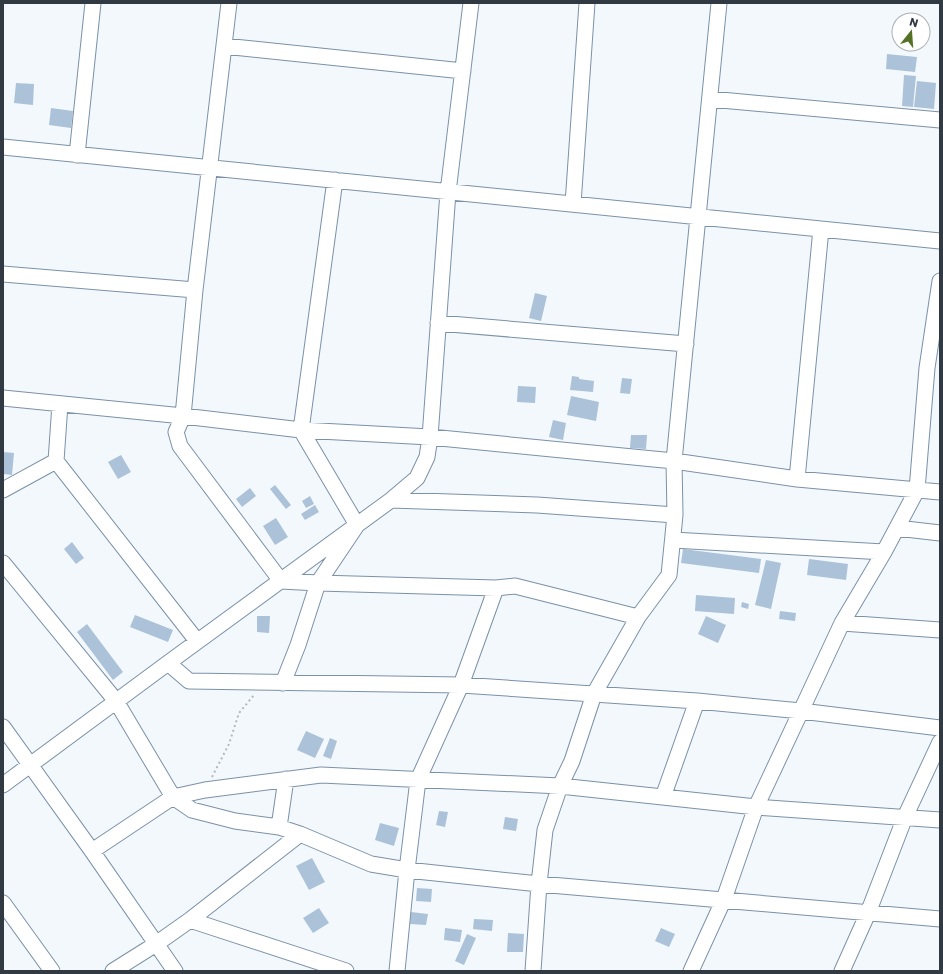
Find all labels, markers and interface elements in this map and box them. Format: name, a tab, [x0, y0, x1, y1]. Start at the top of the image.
north arrow	[891, 12, 931, 52]
text: N	[908, 14, 920, 31]

